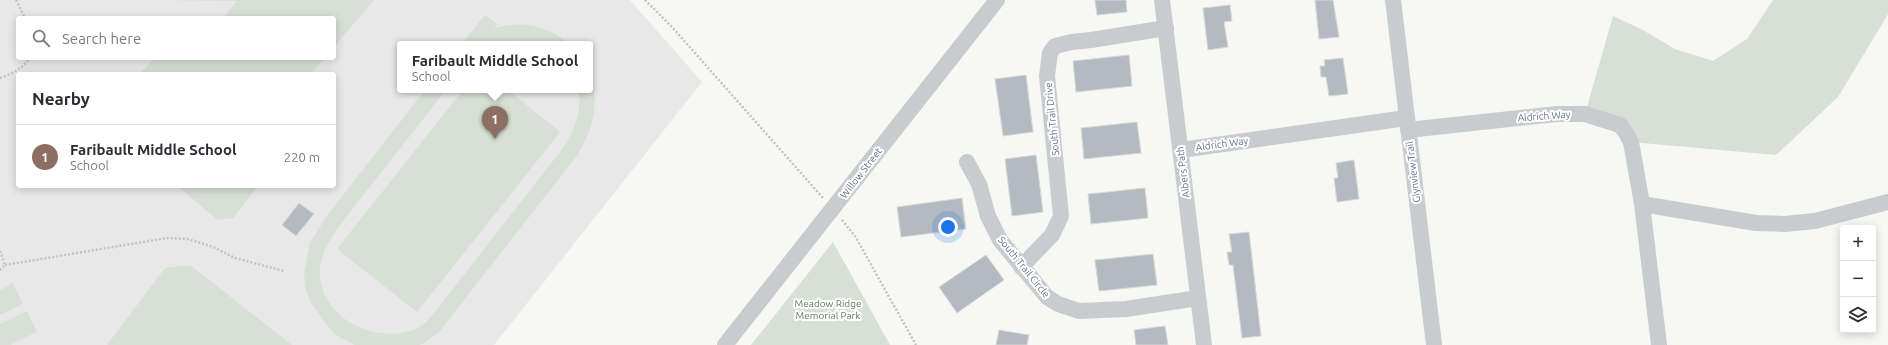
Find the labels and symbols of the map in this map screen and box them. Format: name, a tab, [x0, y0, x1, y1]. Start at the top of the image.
street label: South Trail Drive	[1043, 82, 1061, 156]
pin: 1	[482, 106, 508, 139]
street label: Aldrich Way	[1517, 109, 1571, 123]
street label: Aldrich Way	[1195, 135, 1249, 153]
street label: Glynview Trail	[1404, 140, 1422, 203]
street label: Willow Street	[838, 146, 884, 200]
street label: Albers Path	[1174, 146, 1192, 198]
your location	[938, 217, 958, 237]
street label: South Trail Circle	[996, 234, 1052, 300]
park label: Meadow Ridge Memorial Park	[795, 298, 861, 321]

